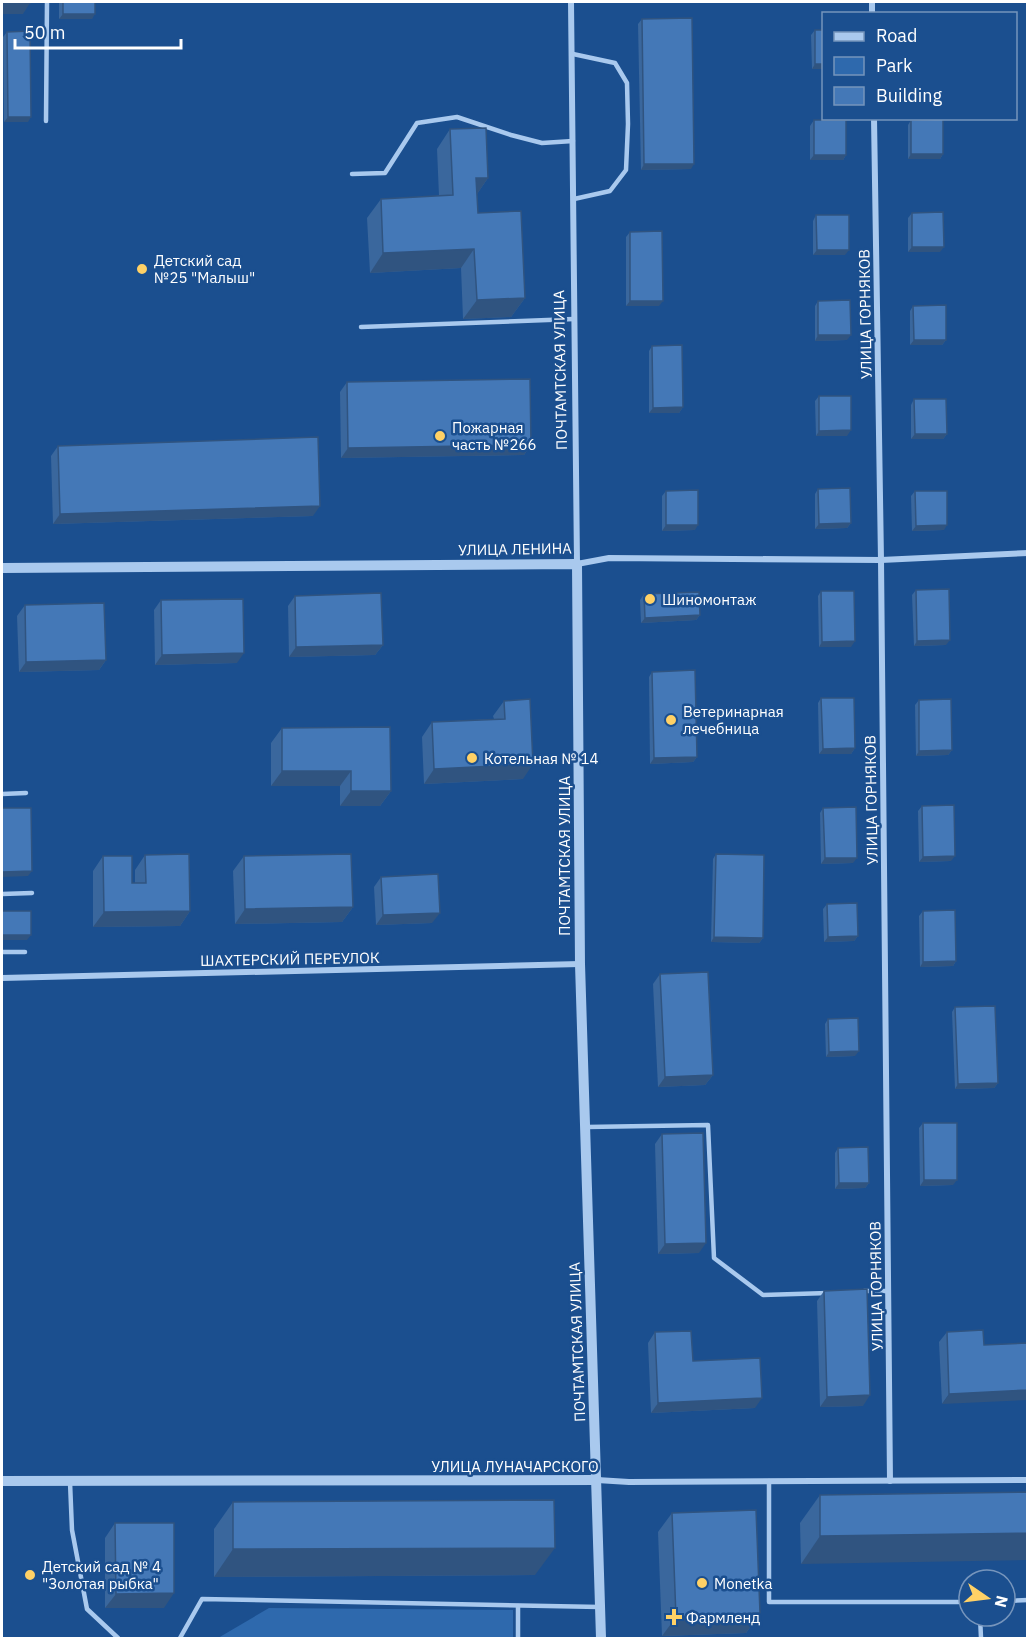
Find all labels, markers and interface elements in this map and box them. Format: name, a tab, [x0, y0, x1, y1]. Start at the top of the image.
scale bar	[15, 12, 182, 50]
legend	[822, 12, 1017, 120]
text: 50 m	[24, 21, 66, 44]
text: Road	[876, 24, 917, 47]
text: Park	[876, 54, 913, 77]
text: Building	[876, 84, 943, 107]
street label: УЛИЦА ГОРНЯКОВ	[854, 249, 876, 379]
place label: Детский сад №25 "Малыш"	[154, 251, 255, 287]
marker: Детский сад №25 "Малыш"	[135, 262, 149, 276]
street label: ПОЧТАМТСКАЯ УЛИЦА	[549, 289, 571, 450]
place label: Пожарная часть №266	[452, 418, 537, 454]
marker: Пожарная часть №266	[433, 429, 447, 443]
street label: УЛИЦА ЛЕНИНА	[458, 539, 572, 559]
place label: Шиномонтаж	[662, 590, 757, 609]
marker: Шиномонтаж	[643, 592, 657, 606]
place label: Ветеринарная лечебница	[683, 702, 784, 738]
marker: Ветеринарная лечебница	[664, 713, 678, 727]
street label: УЛИЦА ГОРНЯКОВ	[860, 735, 882, 865]
place label: Котельная № 14	[484, 749, 599, 768]
marker: Котельная № 14	[465, 751, 479, 765]
street label: ПОЧТАМТСКАЯ УЛИЦА	[555, 776, 574, 936]
street label: ШАХТЕРСКИЙ ПЕРЕУЛОК	[200, 948, 380, 970]
street label: УЛИЦА ГОРНЯКОВ	[865, 1221, 887, 1351]
street label: ПОЧТАМТСКАЯ УЛИЦА	[565, 1261, 589, 1422]
street label: УЛИЦА ЛУНАЧАРСКОГО	[431, 1457, 599, 1476]
place label: Детский сад № 4 "Золотая рыбка"	[42, 1557, 161, 1593]
marker: Детский сад № 4 "Золотая рыбка"	[23, 1568, 37, 1582]
north arrow	[957, 1568, 1017, 1628]
place label: Monetka	[714, 1574, 772, 1593]
marker: Monetka	[695, 1576, 709, 1590]
text: N	[990, 1594, 1013, 1610]
place label: Фармленд	[686, 1608, 760, 1627]
marker: Фармленд	[667, 1610, 681, 1624]

